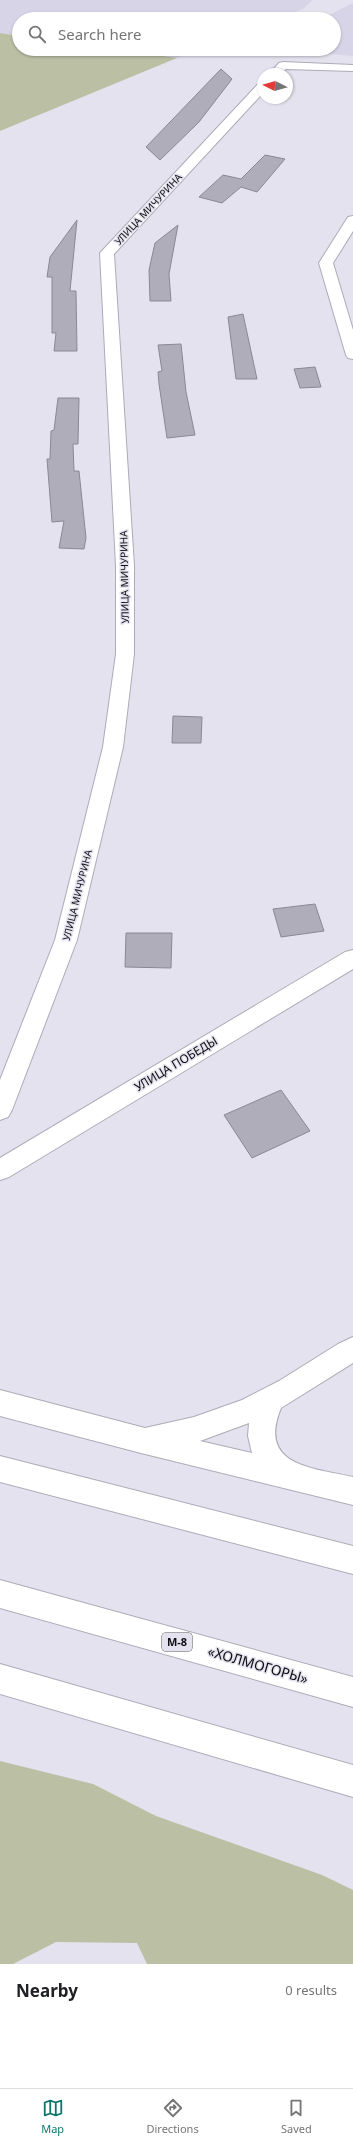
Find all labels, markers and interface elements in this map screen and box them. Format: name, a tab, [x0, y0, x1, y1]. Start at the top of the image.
search box	[12, 12, 341, 56]
icon: search	[26, 23, 48, 45]
text: Search here	[58, 24, 141, 44]
north arrow	[257, 68, 293, 104]
street label: УЛИЦА МИЧУРИНА	[111, 170, 185, 248]
street label: УЛИЦА МИЧУРИНА	[116, 530, 132, 624]
street label: УЛИЦА МИЧУРИНА	[59, 848, 95, 942]
street label: УЛИЦА ПОБЕДЫ	[131, 1032, 221, 1095]
road number: М-8	[162, 1633, 192, 1651]
street label: «ХОЛМОГОРЫ»	[206, 1641, 311, 1688]
text: Nearby	[16, 1979, 78, 2002]
text: 0 results	[285, 1981, 337, 1999]
tab: Map	[41, 2097, 64, 2136]
tab: Directions	[146, 2097, 199, 2136]
tab: Saved	[281, 2097, 312, 2136]

